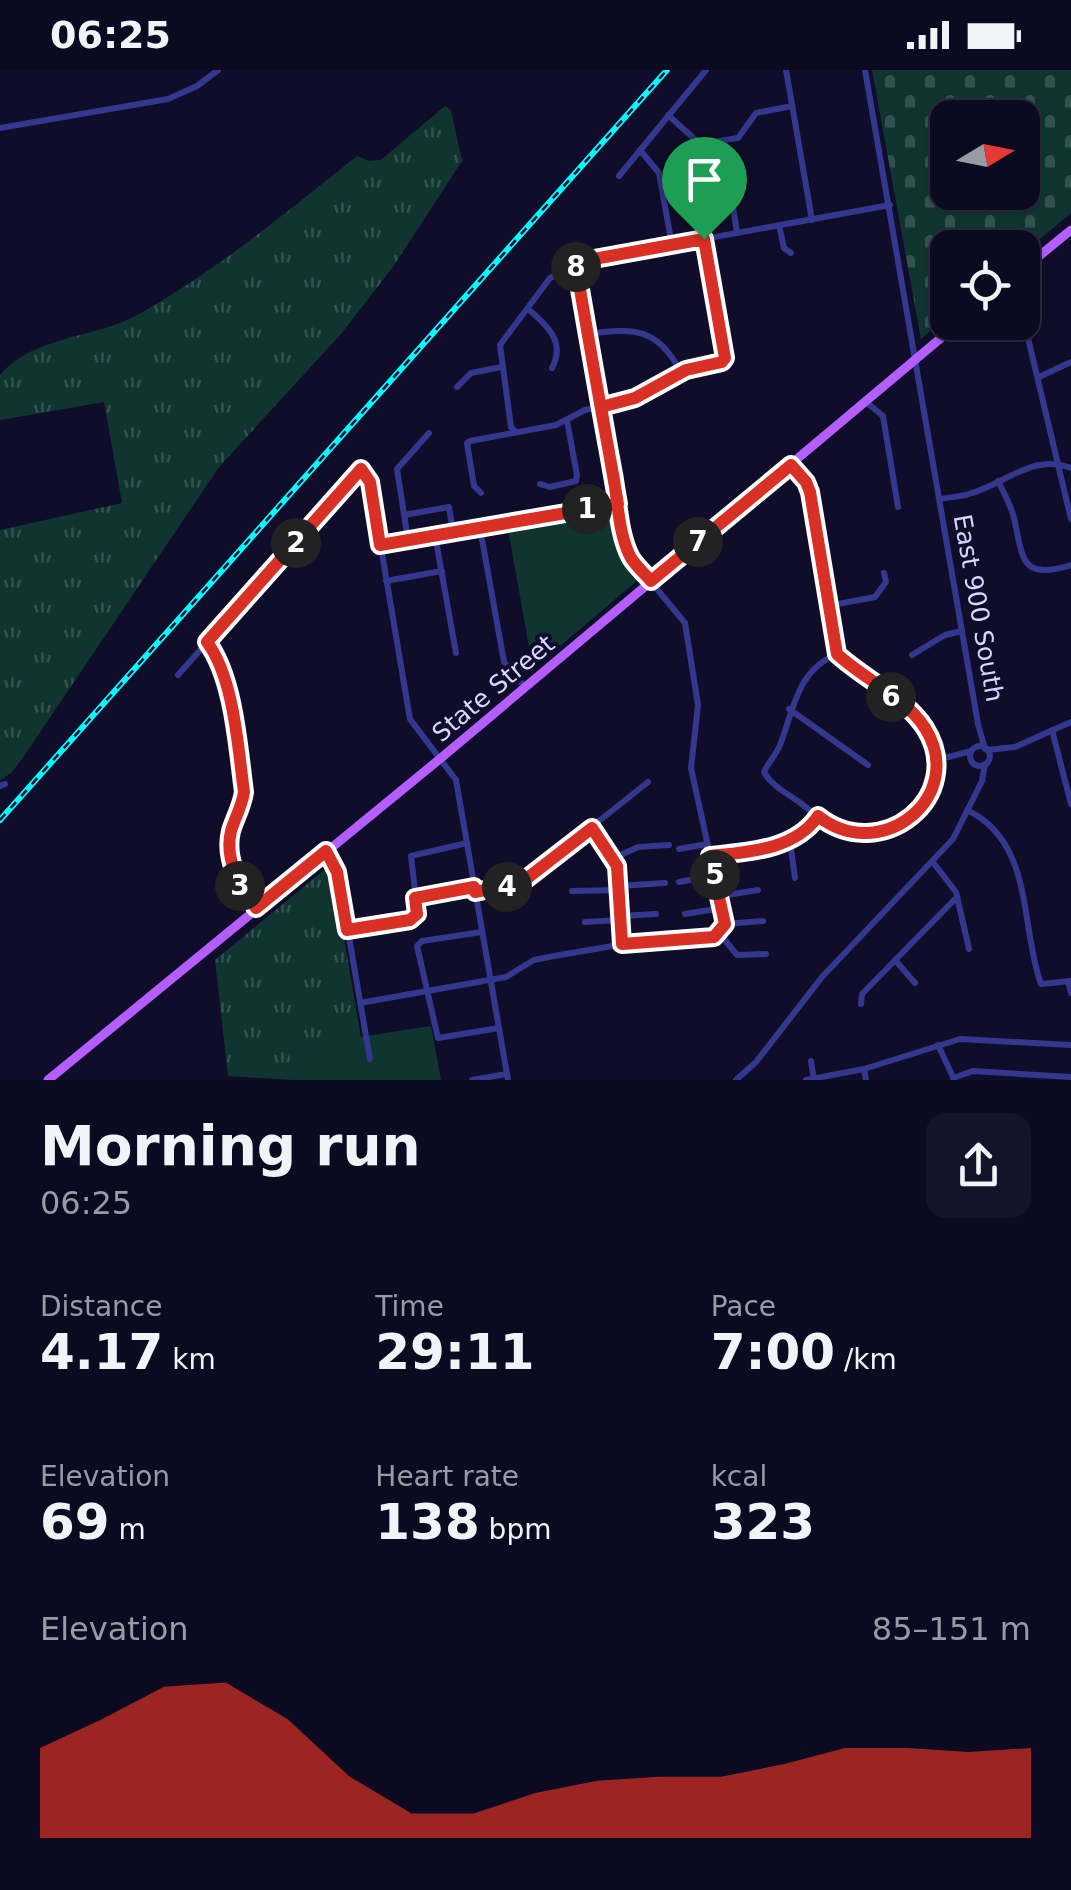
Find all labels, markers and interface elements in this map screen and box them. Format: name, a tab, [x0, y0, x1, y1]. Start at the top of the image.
text: 06:25	[50, 13, 171, 57]
north arrow	[930, 100, 1040, 210]
map controls	[930, 100, 1040, 340]
pin	[662, 137, 747, 240]
icon: arrive	[677, 152, 732, 207]
button: locate	[930, 230, 1040, 340]
pin: 8	[551, 242, 601, 292]
text: 8	[566, 250, 586, 283]
pin: 1	[562, 484, 612, 534]
text: 1	[577, 492, 597, 525]
street label: East 900 South	[948, 512, 1009, 704]
pin: 7	[673, 517, 723, 567]
pin: 2	[271, 518, 321, 568]
text: 7	[688, 525, 708, 558]
text: 2	[286, 526, 306, 559]
street label: State Street	[427, 629, 560, 748]
pin: 6	[866, 672, 916, 722]
text: 6	[881, 680, 901, 713]
pin: 5	[690, 850, 740, 900]
text: 5	[705, 858, 725, 891]
pin: 3	[215, 861, 265, 911]
pin: 4	[482, 862, 532, 912]
text: 3	[230, 869, 250, 902]
text: 4	[497, 870, 517, 903]
button: share	[926, 1113, 1031, 1218]
text: Morning run	[40, 1114, 421, 1178]
text: 06:25	[40, 1184, 132, 1222]
text: Distance	[40, 1290, 162, 1323]
text: Time	[375, 1290, 444, 1323]
text: Pace	[711, 1290, 776, 1323]
text: 4.17	[40, 1323, 163, 1381]
text: 29:11	[375, 1323, 534, 1381]
text: 7:00	[711, 1323, 835, 1381]
text: km	[163, 1343, 216, 1376]
text: /km	[835, 1343, 897, 1376]
text: Elevation	[40, 1460, 170, 1493]
text: Heart rate	[375, 1460, 519, 1493]
text: kcal	[711, 1460, 767, 1493]
text: 69	[40, 1493, 110, 1551]
text: 138	[375, 1493, 480, 1551]
text: 323	[711, 1493, 815, 1551]
text: m	[110, 1513, 146, 1546]
text: bpm	[480, 1513, 551, 1546]
text: Elevation	[40, 1610, 189, 1648]
text: 85–151 m	[872, 1610, 1031, 1648]

